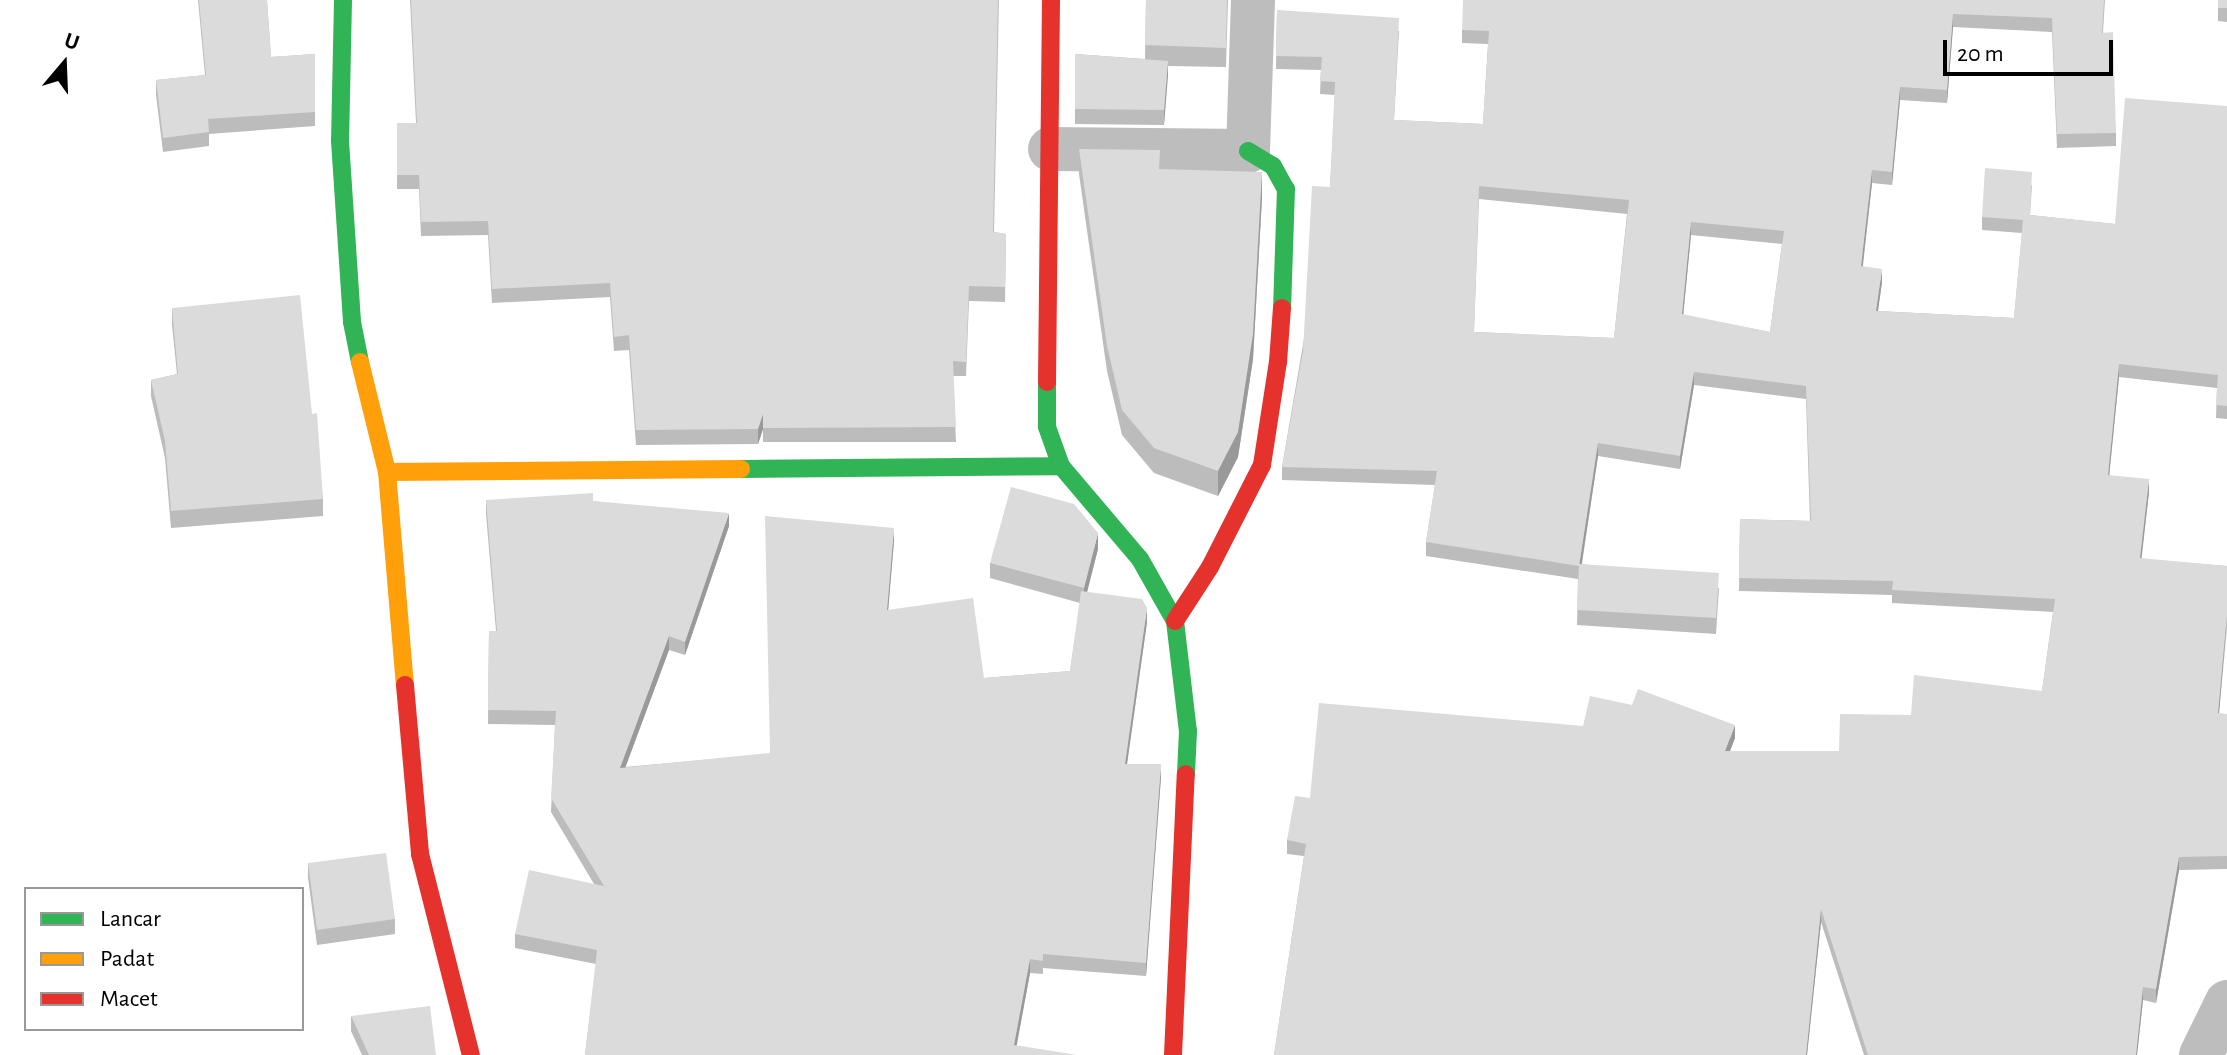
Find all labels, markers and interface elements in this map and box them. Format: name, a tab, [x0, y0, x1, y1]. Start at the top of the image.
north arrow	[24, 24, 104, 104]
scale bar	[1947, 24, 2117, 74]
text: U	[62, 29, 82, 54]
text: 20 m	[1957, 42, 2004, 66]
legend	[24, 887, 304, 1031]
text: Lancar	[100, 907, 161, 931]
text: Padat	[100, 947, 154, 971]
text: Macet	[100, 987, 158, 1011]

